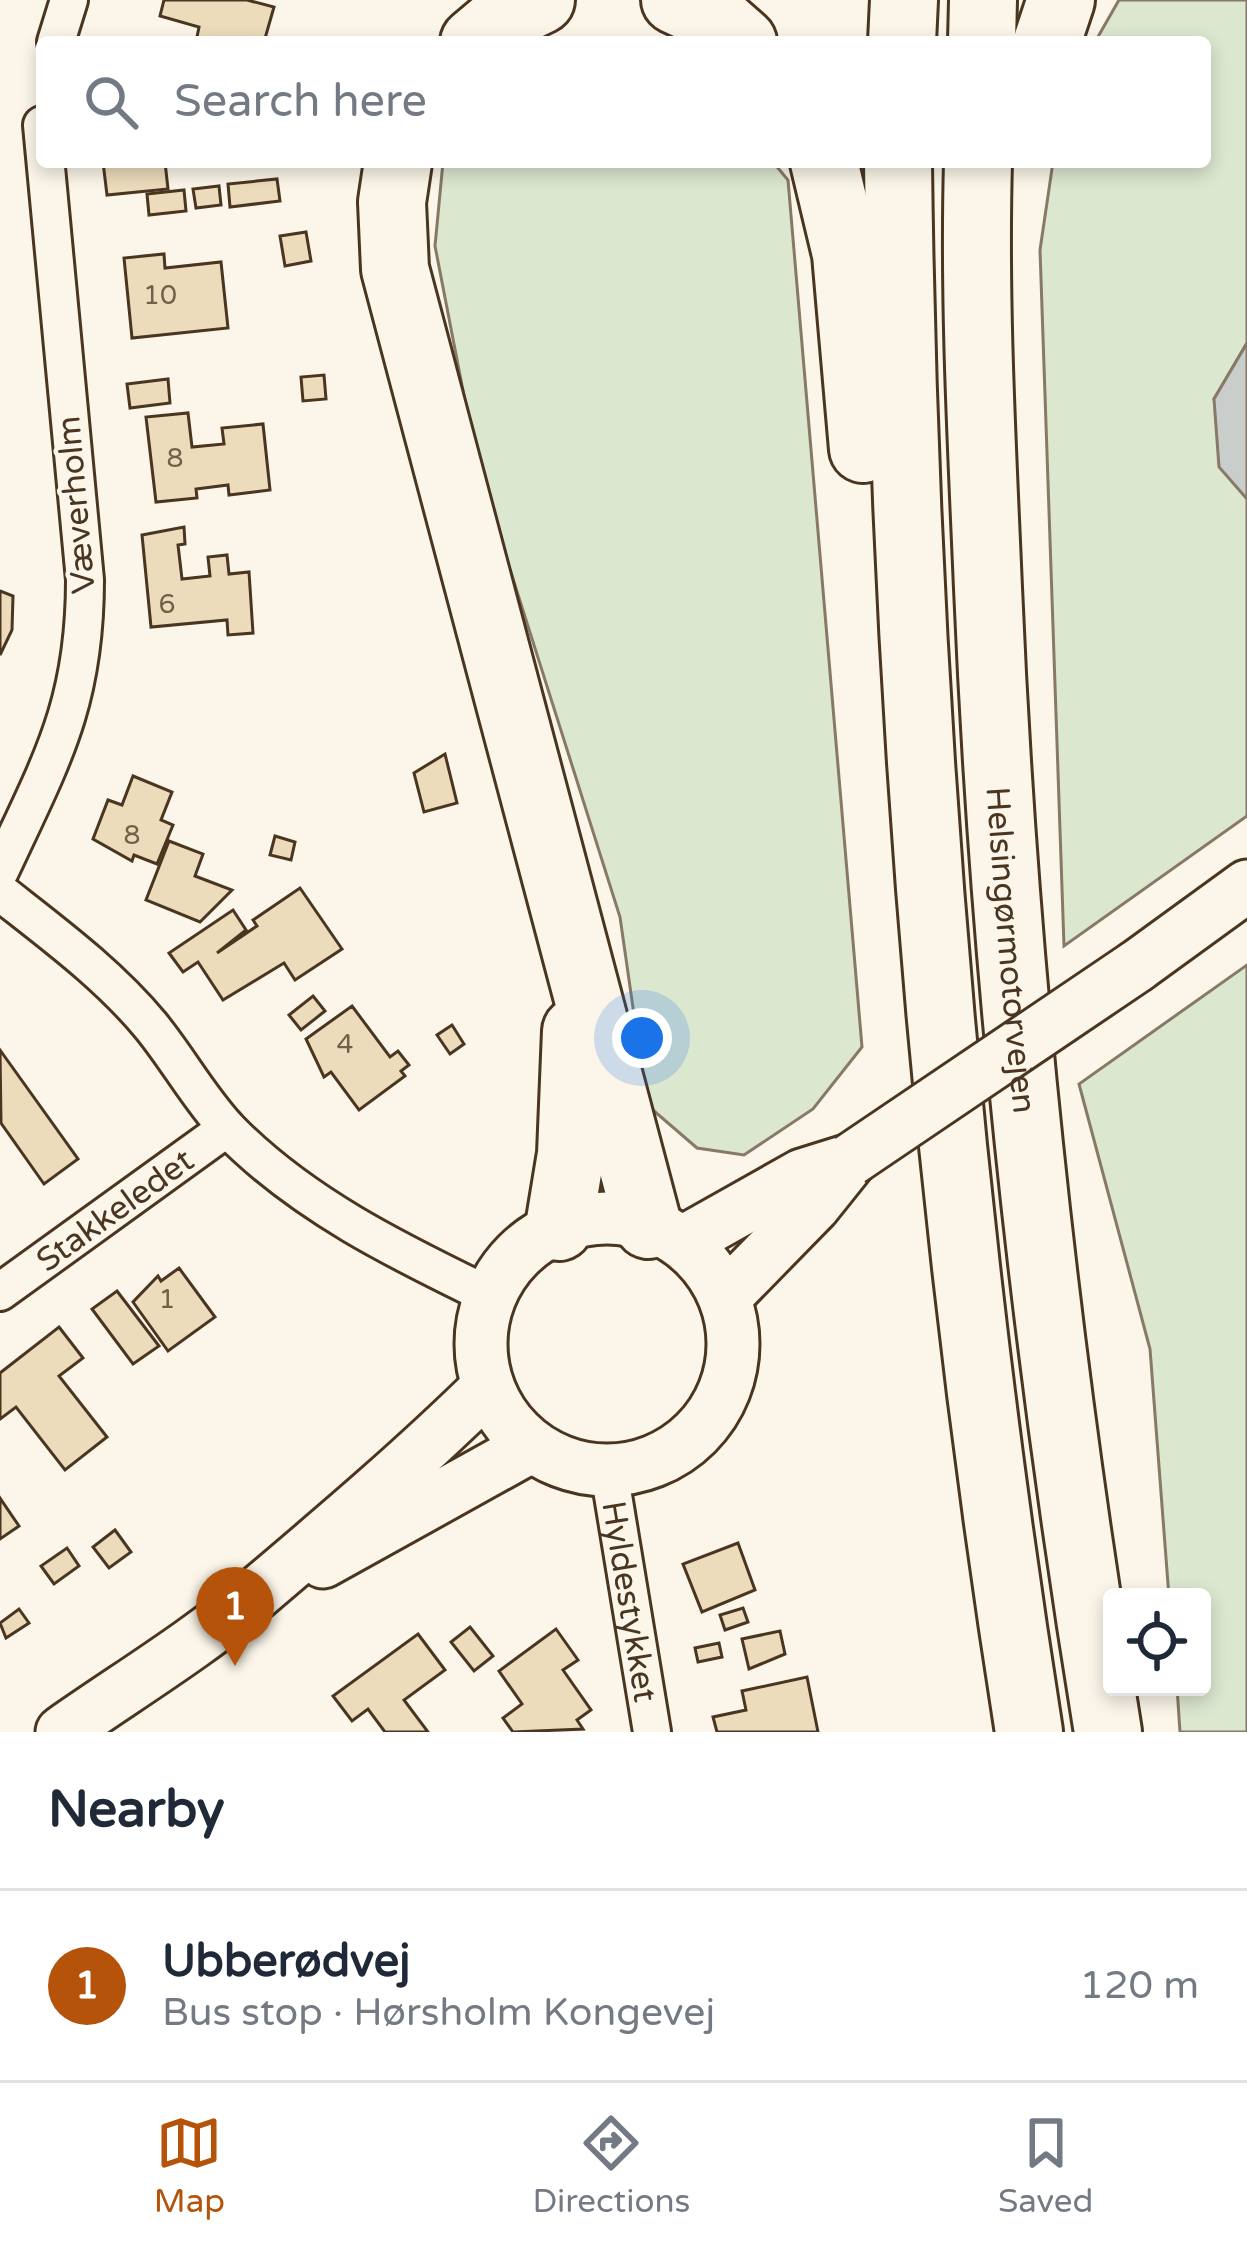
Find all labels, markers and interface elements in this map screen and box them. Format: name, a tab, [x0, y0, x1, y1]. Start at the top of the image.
search box	[36, 36, 1211, 168]
icon: search	[78, 69, 144, 135]
text: Search here	[174, 75, 427, 129]
house number: 10	[143, 279, 177, 312]
street label: Væverholm	[49, 414, 104, 595]
house number: 8	[167, 442, 183, 475]
house number: 6	[159, 588, 175, 621]
street label: Helsingørmotorvejen	[978, 786, 1044, 1115]
house number: 8	[124, 819, 140, 852]
your location	[612, 1008, 672, 1068]
house number: 4	[337, 1028, 354, 1061]
street label: Stakkeledet	[29, 1141, 201, 1280]
house number: 1	[159, 1283, 175, 1316]
street label: Hyldestykket	[593, 1498, 665, 1705]
pin: 1	[196, 1567, 274, 1666]
map controls	[1103, 1588, 1211, 1696]
button: locate	[1103, 1588, 1211, 1696]
text: Nearby	[48, 1779, 225, 1841]
text: Ubberødvej	[162, 1935, 411, 1989]
text: 1	[75, 1962, 99, 2009]
text: 120 m	[1080, 1962, 1199, 2009]
text: Bus stop · Hørsholm Kongevej	[162, 1989, 715, 2036]
tab: Map	[154, 2110, 225, 2221]
tab: Directions	[533, 2110, 690, 2221]
tab: Saved	[998, 2110, 1093, 2221]

